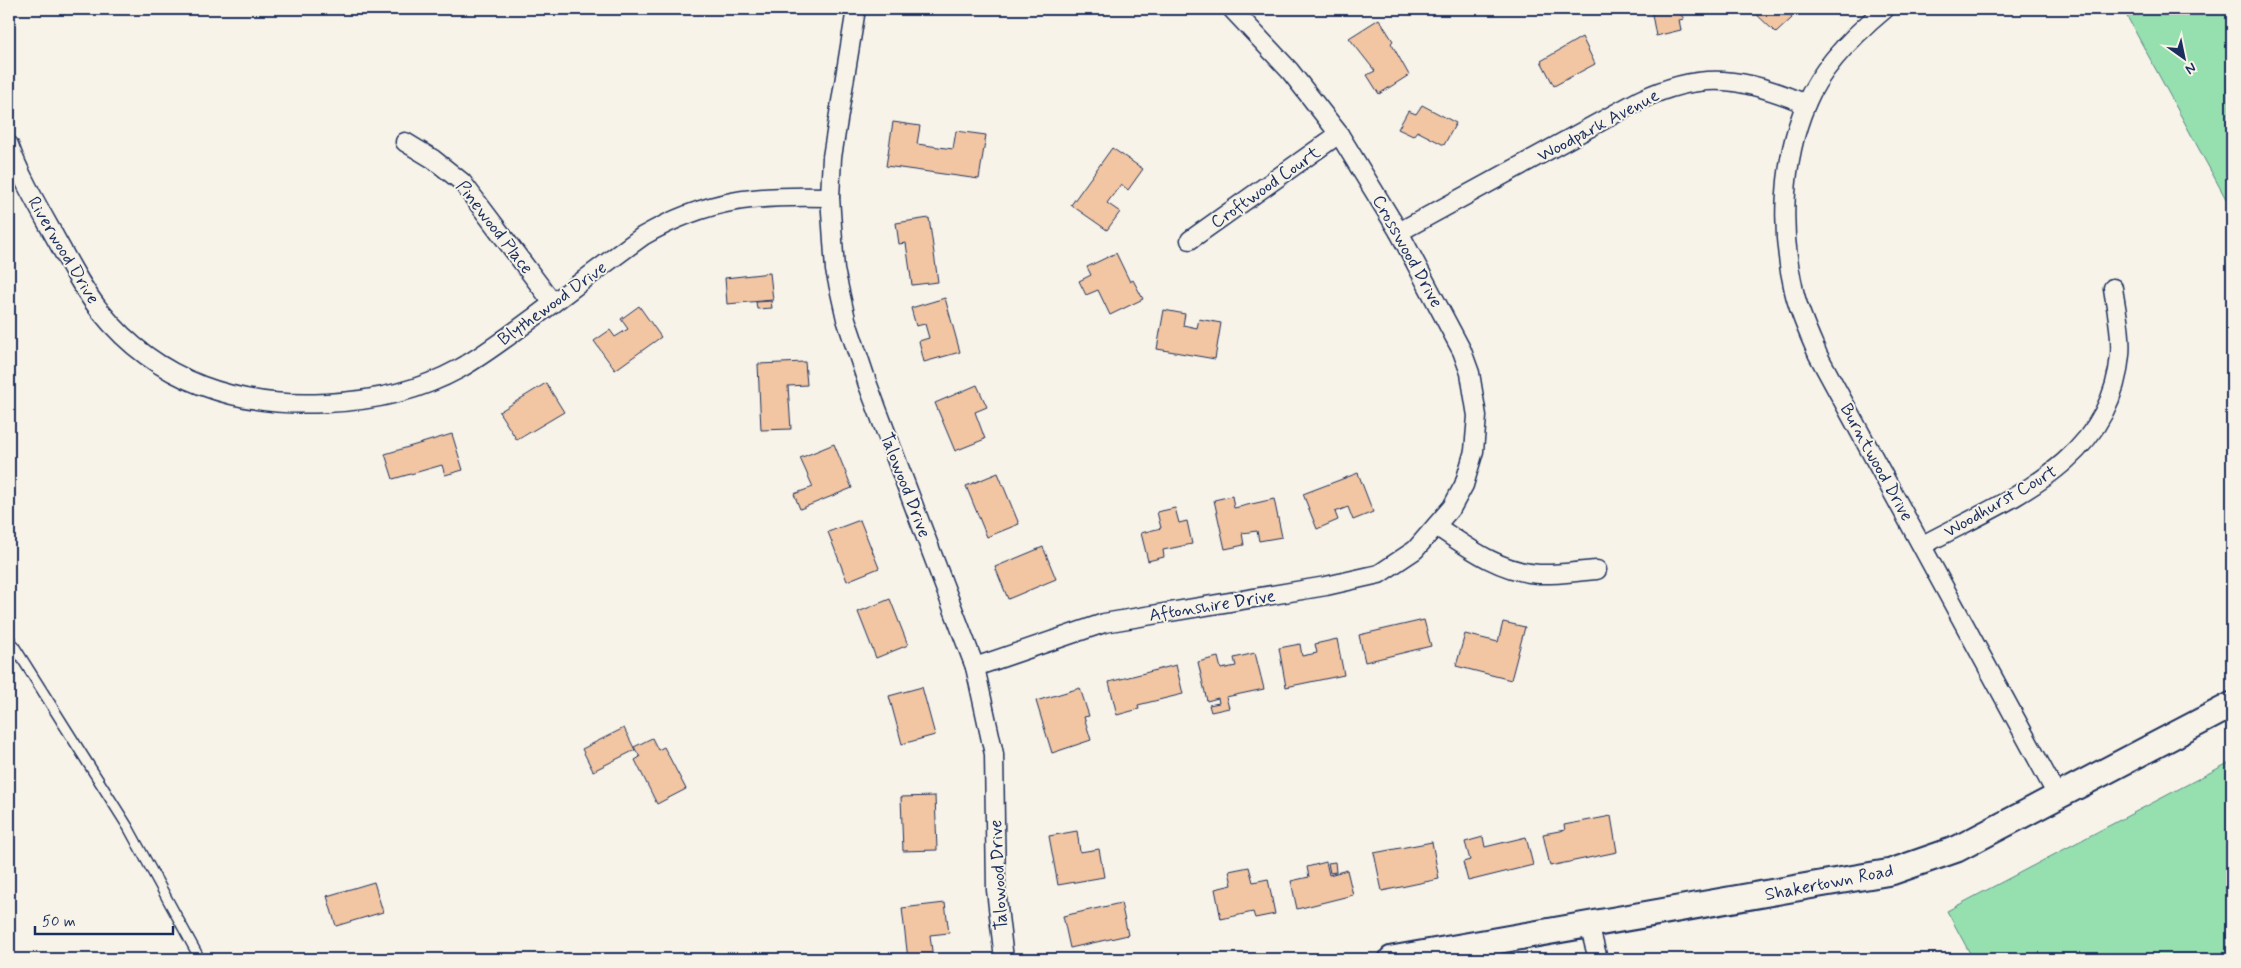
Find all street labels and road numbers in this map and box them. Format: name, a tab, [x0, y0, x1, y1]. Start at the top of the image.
street label: Woodpark Avenue	[1533, 84, 1664, 168]
street label: Croftwood Court	[1206, 141, 1325, 235]
street label: Pinewood Place	[450, 176, 538, 280]
street label: Crosswood Drive	[1366, 191, 1448, 312]
street label: Riverwood Drive	[22, 192, 105, 309]
street label: Blythewood Drive	[493, 256, 612, 352]
street label: Burntwood Drive	[1834, 399, 1918, 526]
street label: Talowood Drive	[874, 429, 936, 541]
street label: Woodhurst Court	[1940, 460, 2061, 544]
street label: Aftonshire Drive	[1147, 584, 1277, 628]
street label: Talowood Drive	[984, 819, 1014, 931]
street label: Shakertown Road	[1763, 859, 1896, 907]

